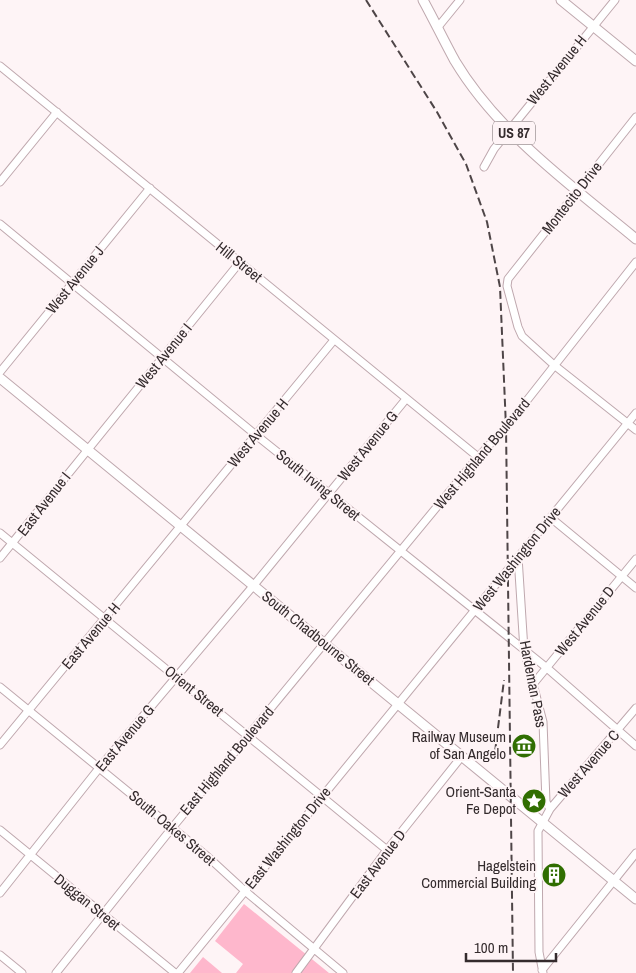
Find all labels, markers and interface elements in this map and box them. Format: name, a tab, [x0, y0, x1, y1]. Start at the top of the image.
street label: West Avenue H	[522, 30, 591, 109]
road number: US 87	[493, 122, 535, 144]
street label: Montecito Drive	[537, 157, 607, 238]
street label: Hill Street	[212, 236, 267, 287]
street label: West Avenue J	[41, 241, 108, 318]
street label: West Avenue I	[131, 318, 197, 393]
street label: West Avenue H	[222, 394, 293, 472]
street label: West Highland Boulevard	[429, 394, 534, 514]
street label: West Avenue G	[333, 406, 403, 485]
street label: South Irving Street	[272, 444, 365, 525]
street label: East Avenue I	[12, 467, 75, 540]
street label: West Washington Drive	[468, 502, 566, 616]
street label: West Avenue D	[550, 581, 619, 660]
street label: South Chadbourne Street	[257, 586, 380, 690]
street label: East Avenue H	[56, 598, 125, 674]
street label: Hardeman Pass	[515, 639, 552, 729]
street label: Orient Street	[160, 660, 229, 721]
street label: East Avenue G	[90, 700, 159, 776]
street label: East Highland Boulevard	[175, 702, 278, 820]
street label: West Avenue C	[553, 725, 624, 802]
place label: Railway Museum of San Angelo	[412, 726, 506, 764]
museum icon: Railway Museum of San Angelo	[511, 733, 537, 759]
place label: Orient-Santa Fe Depot	[446, 781, 517, 819]
street label: East Washington Drive	[240, 782, 336, 893]
street label: South Oakes Street	[124, 785, 221, 871]
place icon: Orient-Santa Fe Depot	[521, 788, 547, 814]
street label: East Avenue D	[345, 825, 410, 902]
place label: Hagelstein Commercial Building	[421, 855, 536, 893]
building icon: Hagelstein Commercial Building	[541, 862, 567, 888]
street label: Duggan Street	[50, 868, 125, 935]
scale bar	[466, 930, 556, 962]
text: 100 m	[474, 937, 508, 958]

